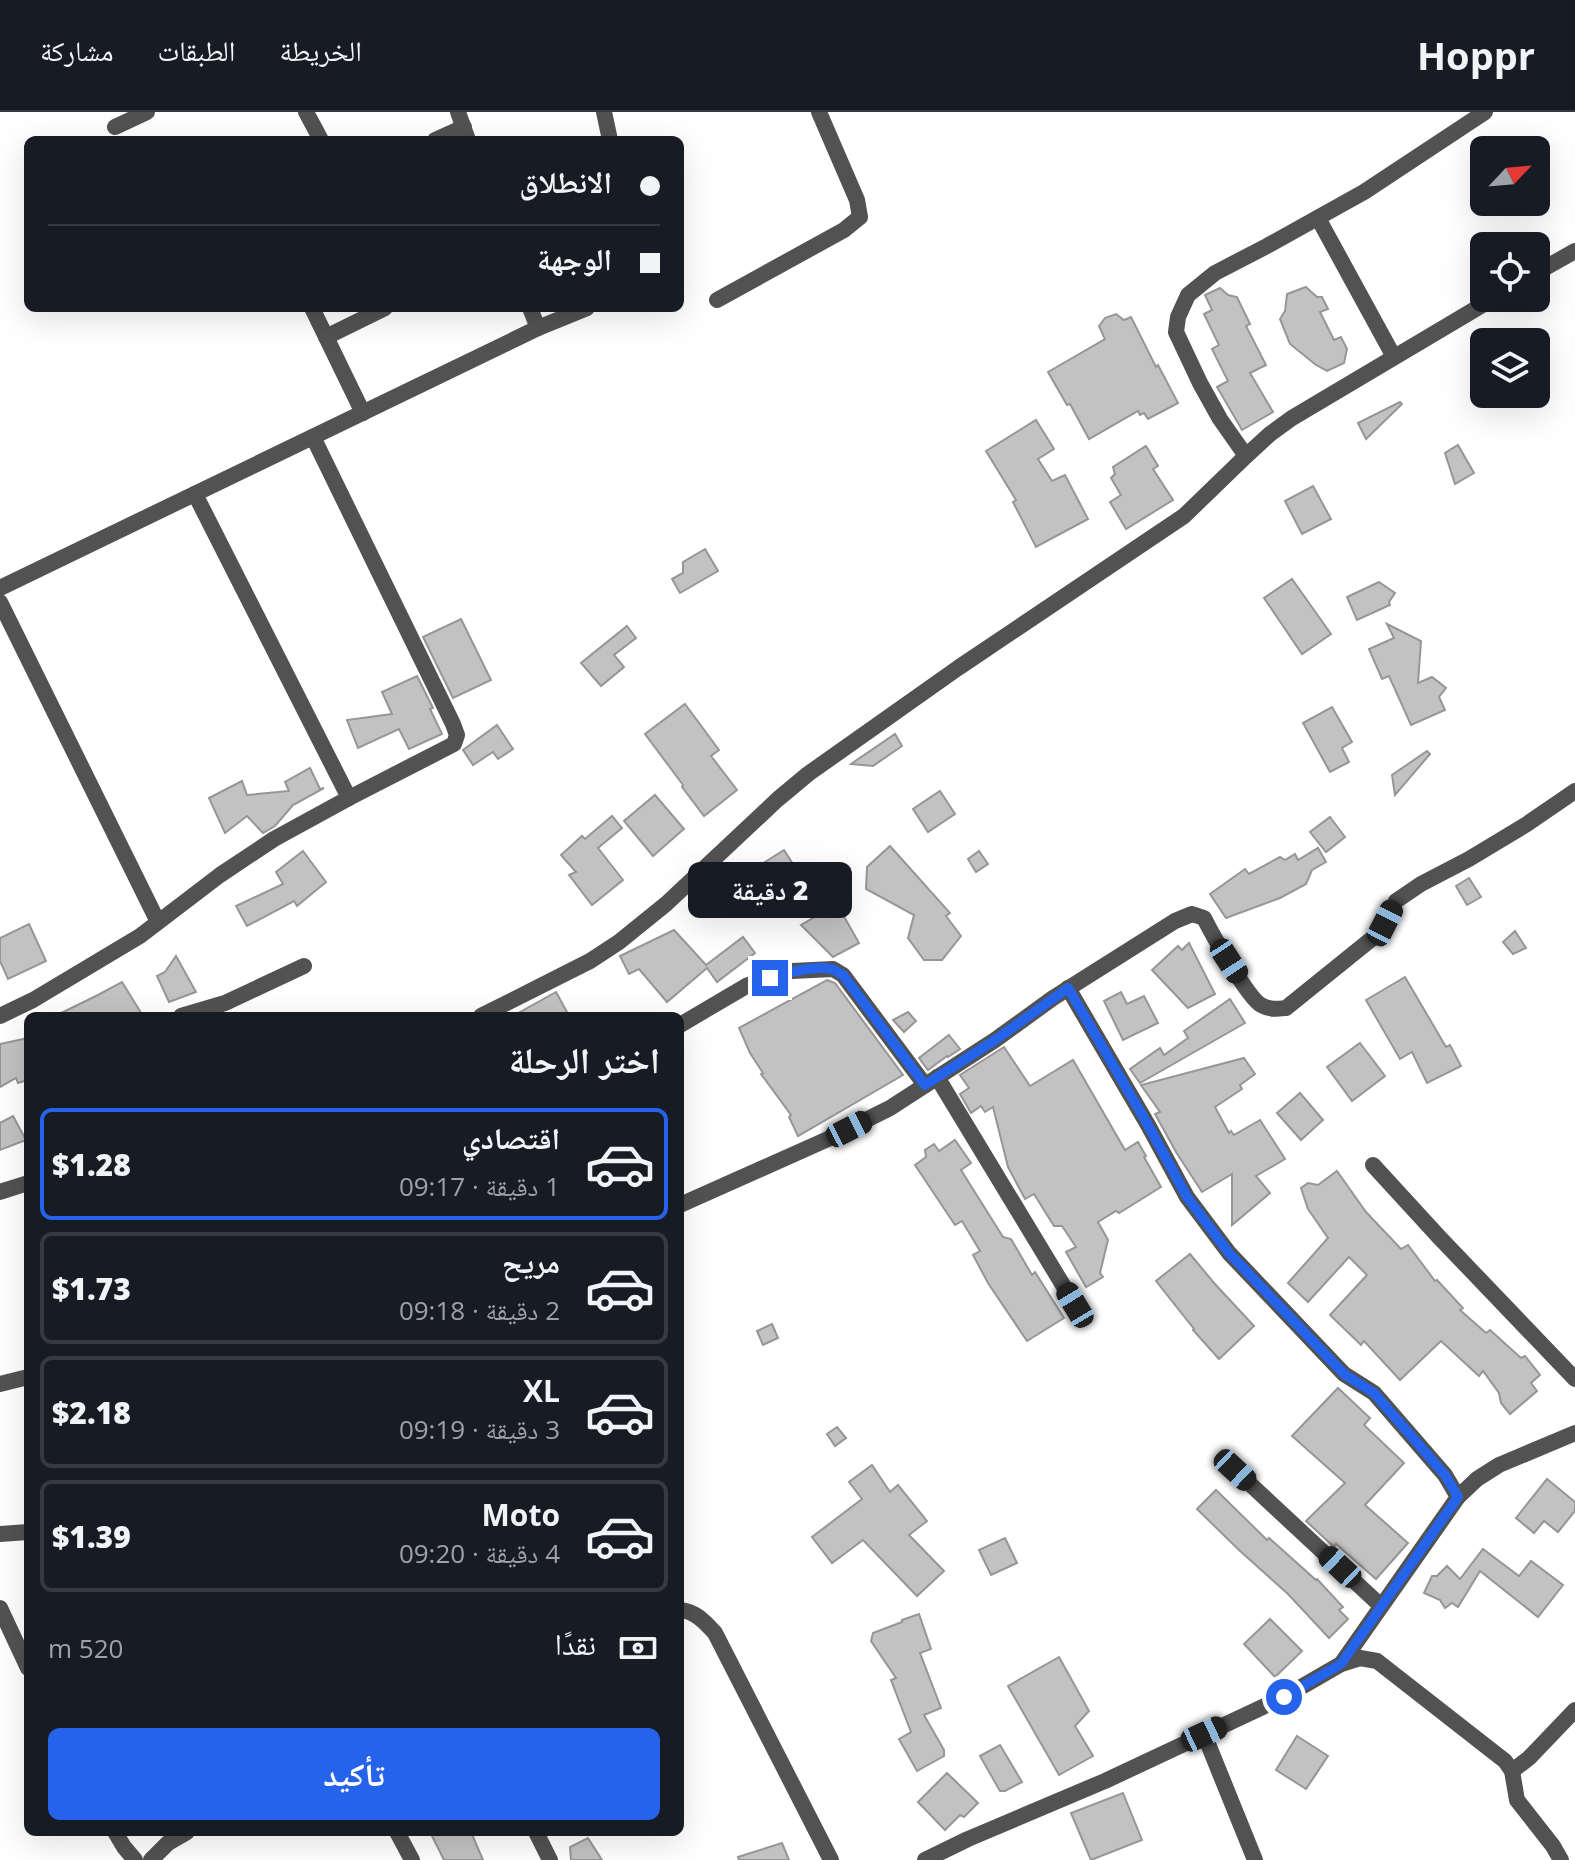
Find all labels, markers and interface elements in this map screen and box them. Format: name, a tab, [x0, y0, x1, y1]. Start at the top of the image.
text: Hoppr	[1417, 29, 1535, 81]
text: مشاركة	[40, 31, 114, 69]
text: الطبقات	[158, 31, 235, 69]
text: الخريطة	[279, 31, 362, 69]
north arrow	[1470, 136, 1550, 216]
map controls	[1470, 136, 1550, 408]
text: الانطلاق	[519, 161, 612, 202]
button: locate	[1470, 232, 1550, 312]
text: الوجهة	[537, 238, 612, 279]
button: layers	[1470, 328, 1550, 408]
callout: 2 دقيقة	[688, 862, 852, 918]
text: 2 دقيقة	[732, 872, 808, 908]
car	[1363, 896, 1407, 950]
car	[1206, 934, 1252, 988]
route end	[752, 960, 788, 996]
text: اختر الرحلة	[509, 1035, 660, 1084]
car	[822, 1107, 876, 1151]
text: اقتصادي	[462, 1117, 560, 1158]
icon: car	[584, 1128, 656, 1200]
text: $1.28	[52, 1144, 131, 1185]
text: 1 دقيقة · 09:17	[399, 1168, 560, 1204]
text: مريح	[502, 1241, 560, 1282]
icon: car	[584, 1252, 656, 1324]
text: $1.73	[52, 1268, 131, 1309]
car	[1052, 1278, 1098, 1332]
text: 2 دقيقة · 09:18	[399, 1292, 560, 1328]
text: XL	[523, 1370, 560, 1411]
icon: car	[584, 1376, 656, 1448]
text: $2.18	[52, 1392, 131, 1433]
text: 3 دقيقة · 09:19	[399, 1411, 560, 1447]
car	[1209, 1445, 1261, 1495]
text: Moto	[482, 1494, 560, 1535]
icon: car	[584, 1500, 656, 1572]
text: $1.39	[52, 1516, 131, 1557]
text: 4 دقيقة · 09:20	[399, 1535, 560, 1571]
car	[1314, 1542, 1366, 1592]
text: نقدًا	[555, 1623, 596, 1664]
icon: cash	[616, 1626, 660, 1670]
text: 520 m	[48, 1630, 123, 1666]
route start	[1266, 1679, 1302, 1715]
car	[1177, 1713, 1231, 1755]
button: تأكيد	[48, 1728, 660, 1820]

